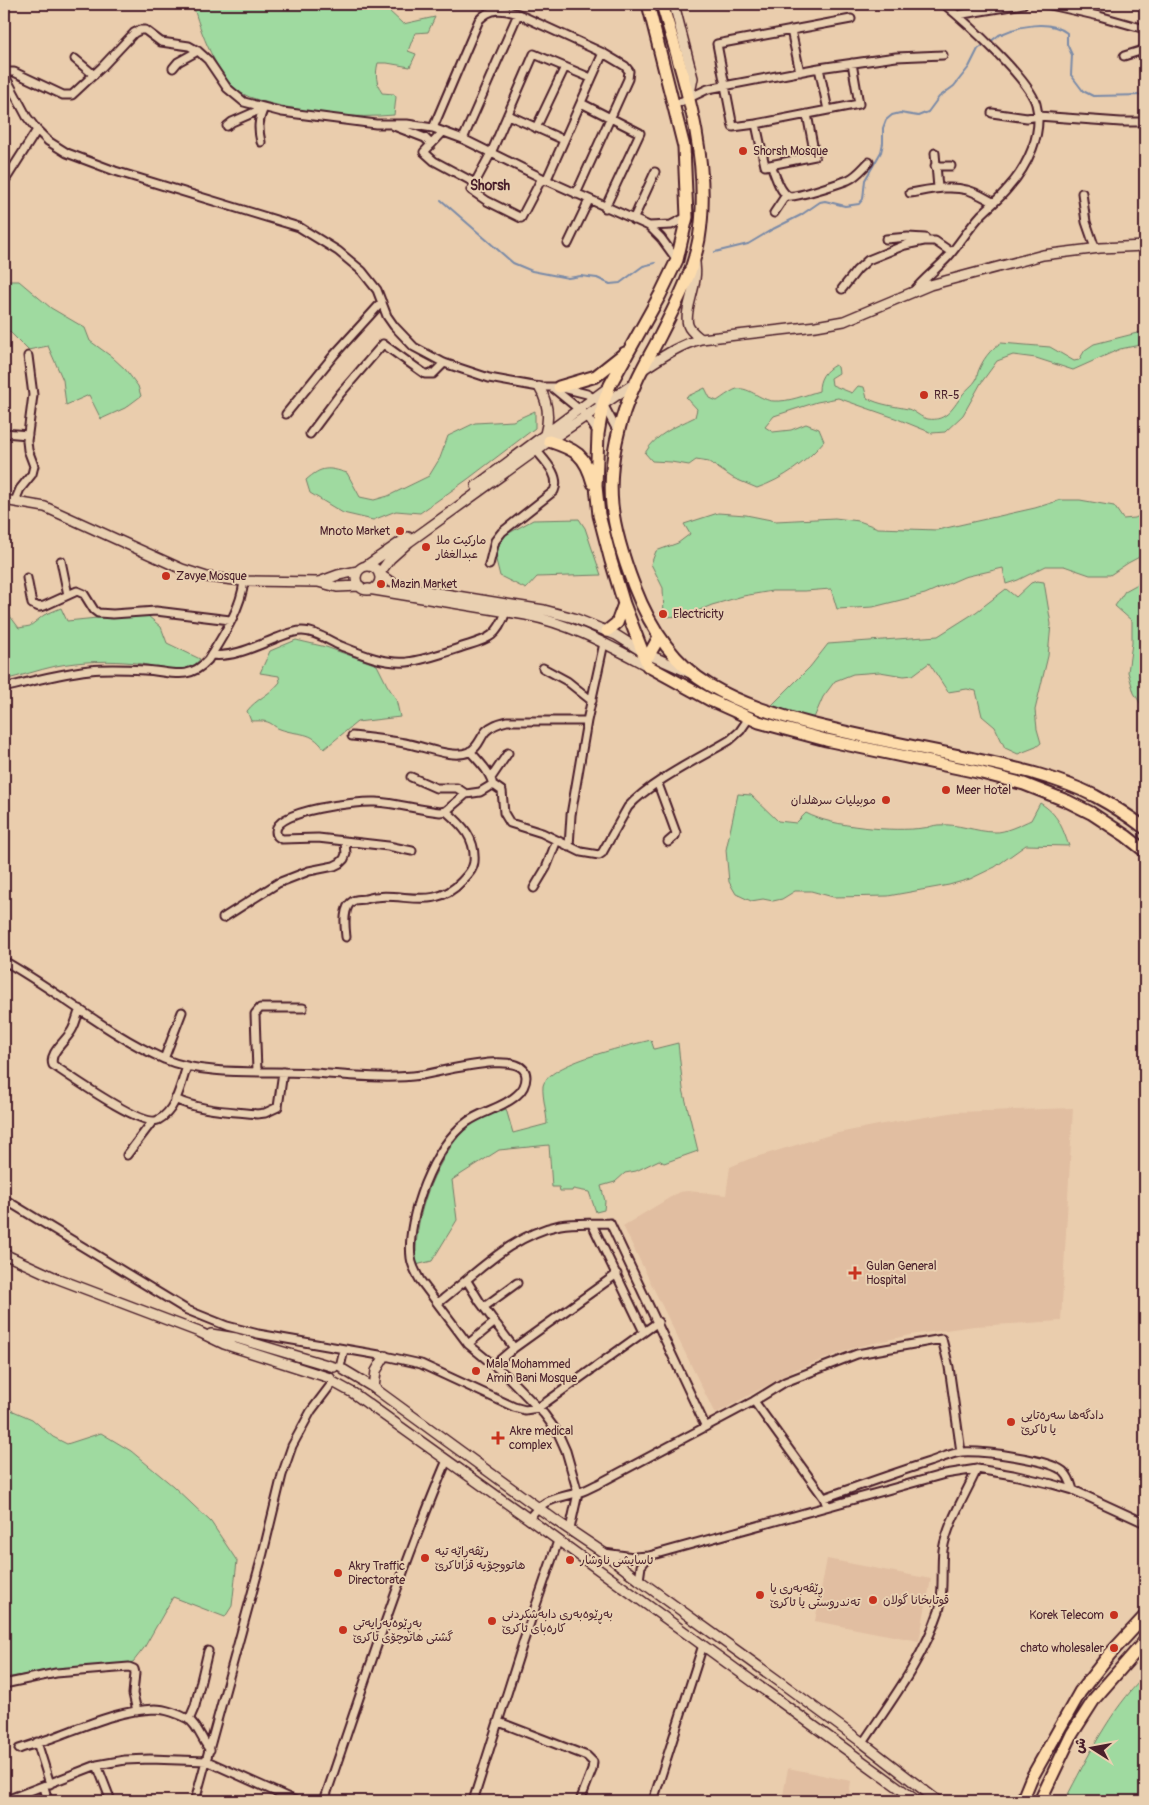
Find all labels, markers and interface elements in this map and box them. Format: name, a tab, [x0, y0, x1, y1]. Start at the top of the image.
place label: Shorsh Mosque	[753, 144, 828, 159]
marker: Shorsh Mosque	[737, 145, 749, 157]
district label: Shorsh	[470, 177, 510, 194]
place label: RR-5	[934, 388, 960, 403]
marker: RR-5	[918, 389, 930, 401]
place label: Mnoto Market	[320, 524, 390, 539]
marker: Mnoto Market	[394, 525, 406, 537]
place label: ماركيت ملا عبدالغفار	[435, 533, 486, 562]
marker: ماركيت ملا عبدالغفار	[420, 541, 432, 553]
place label: Zavye Mosque	[176, 569, 247, 584]
marker: Zavye Mosque	[160, 570, 172, 582]
place label: Mazin Market	[391, 577, 457, 592]
marker: Mazin Market	[375, 578, 387, 590]
place label: Electricity	[673, 607, 724, 622]
marker: Electricity	[657, 608, 669, 620]
place label: Meer Hotel	[956, 783, 1011, 798]
marker: Meer Hotel	[940, 784, 952, 796]
place label: موبيليات سرهلدان	[791, 793, 876, 808]
marker: موبيليات سرهلدان	[880, 794, 892, 806]
place label: Gulan General Hospital	[866, 1259, 937, 1288]
marker: Gulan General Hospital	[848, 1266, 862, 1280]
place label: Mala Mohammed Amin Bani Mosque	[486, 1357, 577, 1386]
marker: Mala Mohammed Amin Bani Mosque	[470, 1365, 482, 1377]
place label: دادگەها سەرەتایی یا ئاکرێ	[1021, 1408, 1104, 1437]
marker: دادگەها سەرەتایی یا ئاکرێ	[1005, 1416, 1017, 1428]
place label: Akre medical complex	[509, 1424, 574, 1453]
marker: Akre medical complex	[491, 1431, 505, 1445]
place label: رێڤەڕاێە تیە هاتووچۆیە قزائاکرێ	[435, 1544, 526, 1573]
marker: رێڤەڕاێە تیە هاتووچۆیە قزائاکرێ	[419, 1552, 431, 1564]
place label: ئاسايشى ناوشار	[579, 1553, 654, 1568]
marker: ئاسايشى ناوشار	[564, 1554, 576, 1566]
place label: Akry Traffic Directorate	[348, 1559, 405, 1588]
marker: Akry Traffic Directorate	[332, 1567, 344, 1579]
place label: ڕێڤەبەری یا تەندروستی یا ئاکرێ	[770, 1581, 861, 1610]
marker: ڕێڤەبەری یا تەندروستی یا ئاکرێ	[754, 1589, 766, 1601]
place label: قوتابخانا گولان	[883, 1593, 949, 1608]
marker: قوتابخانا گولان	[867, 1594, 879, 1606]
place label: بەڕێوەبەری دابەشکردنی کارەبای ئاکرێ	[502, 1607, 613, 1636]
place label: Korek Telecom	[1029, 1608, 1104, 1623]
marker: Korek Telecom	[1108, 1609, 1120, 1621]
marker: بەڕێوەبەری دابەشکردنی کارەبای ئاکرێ	[486, 1615, 498, 1627]
place label: بەڕێوەبەرایەتی گشتی هاتوچۆی ئاکرێ	[353, 1616, 453, 1645]
marker: بەڕێوەبەرایەتی گشتی هاتوچۆی ئاکرێ	[337, 1624, 349, 1636]
place label: chato wholesaler	[1020, 1641, 1105, 1656]
marker: chato wholesaler	[1108, 1642, 1120, 1654]
north arrow	[1066, 1722, 1116, 1772]
text: ش	[1070, 1736, 1090, 1755]

